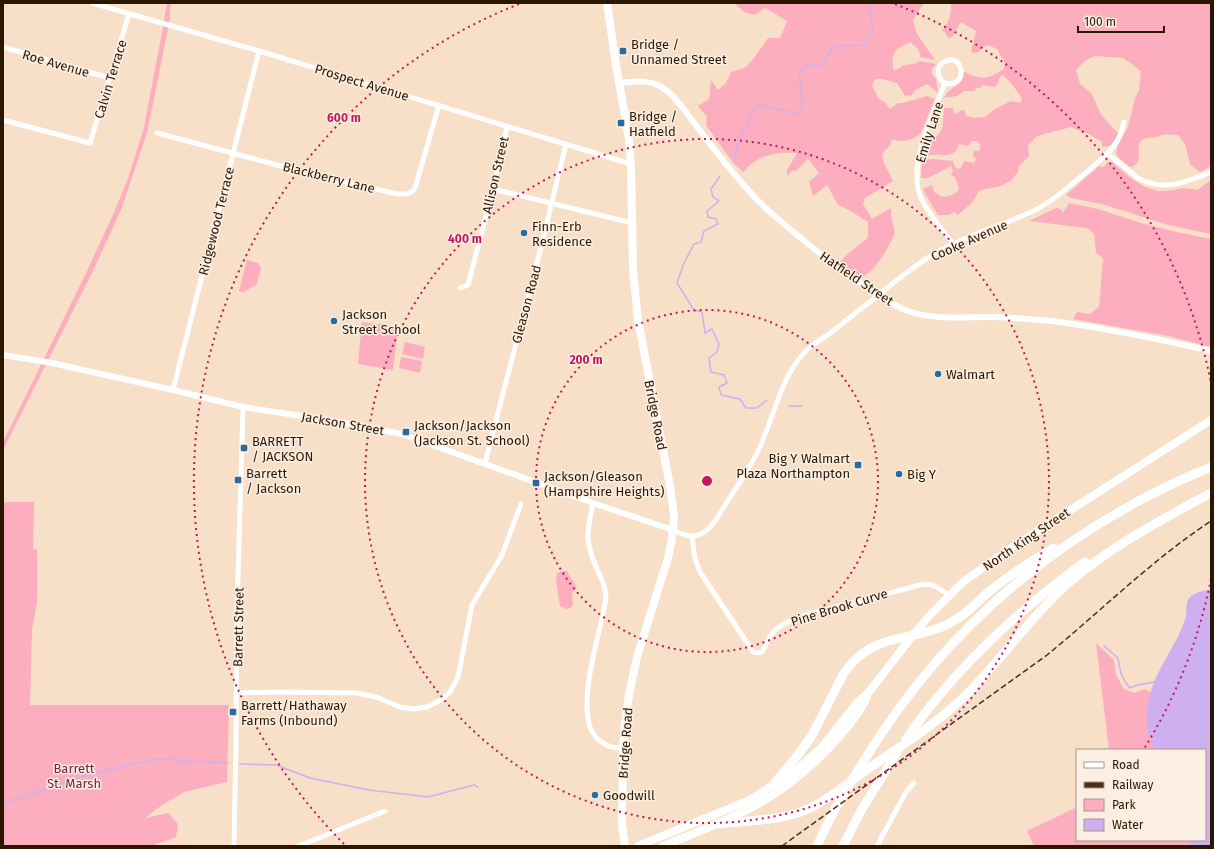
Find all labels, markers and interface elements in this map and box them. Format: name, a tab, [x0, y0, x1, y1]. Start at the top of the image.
scale bar	[1078, 8, 1164, 34]
text: 100 m	[1084, 15, 1116, 29]
place label: Bridge / Unnamed Street	[631, 37, 727, 67]
street label: Calvin Terrace	[91, 38, 130, 120]
marker: Bridge / Unnamed Street	[618, 46, 628, 56]
street label: Roe Avenue	[21, 47, 91, 80]
street label: Prospect Avenue	[313, 61, 411, 104]
street label: Emily Lane	[913, 100, 946, 165]
place label: Bridge / Hatfield	[629, 109, 677, 139]
text: 600 m	[327, 111, 361, 125]
marker: Bridge / Hatfield	[616, 118, 626, 128]
street label: Allison Street	[479, 135, 512, 215]
street label: Blackberry Lane	[281, 159, 376, 196]
street label: Ridgewood Terrace	[196, 165, 237, 277]
street label: Cooke Avenue	[929, 217, 1010, 264]
place label: Finn-Erb Residence	[532, 219, 592, 249]
marker: Finn-Erb Residence	[519, 228, 529, 238]
text: 400 m	[448, 232, 482, 246]
street label: Hatfield Street	[817, 248, 897, 309]
street label: Gleason Road	[509, 263, 544, 345]
place label: Jackson Street School	[342, 307, 421, 337]
marker: Jackson Street School	[329, 316, 339, 326]
text: 200 m	[569, 353, 603, 367]
place label: Walmart	[946, 367, 995, 382]
marker: Walmart	[933, 369, 943, 379]
street label: Bridge Road	[641, 379, 670, 452]
street label: Jackson Street	[300, 409, 386, 438]
place label: Jackson/Jackson (Jackson St. School)	[414, 418, 530, 448]
marker: Jackson/Jackson (Jackson St. School)	[401, 427, 411, 437]
place label: BARRETT / JACKSON	[252, 434, 313, 464]
marker: BARRETT / JACKSON	[239, 443, 249, 453]
place label: Big Y Walmart Plaza Northampton	[736, 451, 850, 481]
marker: Big Y Walmart Plaza Northampton	[853, 460, 863, 470]
place label: Barrett / Jackson	[246, 466, 301, 496]
place label: Big Y	[907, 467, 937, 482]
place label: Jackson/Gleason (Hampshire Heights)	[544, 469, 664, 499]
marker: Big Y	[894, 469, 904, 479]
centre of rings	[700, 474, 714, 488]
marker: Barrett / Jackson	[233, 475, 243, 485]
marker: Jackson/Gleason (Hampshire Heights)	[531, 478, 541, 488]
street label: North King Street	[980, 505, 1073, 574]
street label: Pine Brook Curve	[789, 586, 889, 629]
street label: Barrett Street	[230, 587, 247, 667]
place label: Barrett/Hathaway Farms (Inbound)	[241, 698, 347, 728]
marker: Barrett/Hathaway Farms (Inbound)	[228, 707, 238, 717]
street label: Bridge Road	[616, 707, 635, 779]
legend	[1076, 749, 1206, 841]
text: Road	[1112, 758, 1140, 772]
park label: Barrett St. Marsh	[47, 761, 101, 791]
text: Railway	[1112, 778, 1153, 792]
place label: Goodwill	[603, 788, 655, 803]
marker: Goodwill	[590, 790, 600, 800]
text: Park	[1112, 798, 1136, 812]
text: Water	[1112, 818, 1144, 832]

